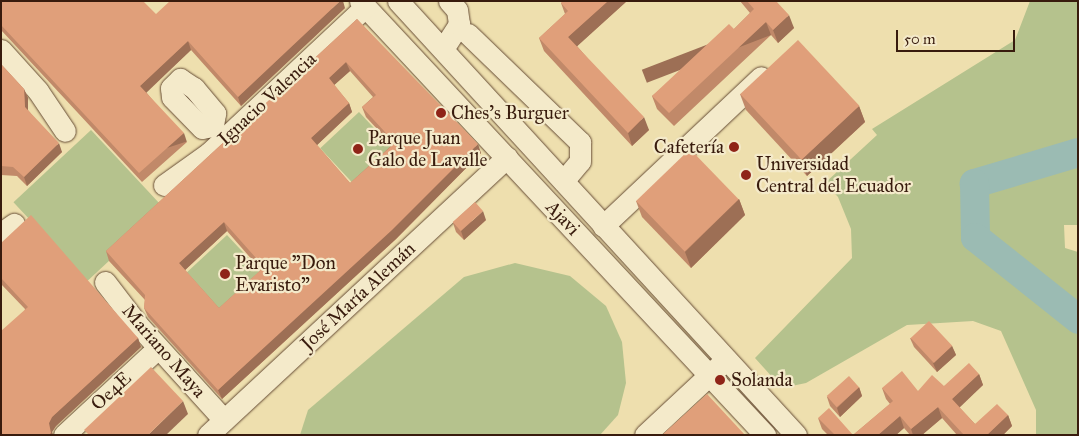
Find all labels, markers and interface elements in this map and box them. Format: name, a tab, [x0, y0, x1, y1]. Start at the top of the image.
scale bar	[899, 20, 1018, 52]
text: 50 m	[904, 30, 936, 48]
street label: Ignacio Valencia	[213, 48, 321, 150]
place label: Ches's Burguer	[451, 102, 569, 124]
marker: Ches's Burguer	[435, 107, 447, 119]
place label: Parque Juan Galo de Lavalle	[368, 127, 487, 171]
place label: Cafetería	[654, 136, 724, 158]
marker: Cafetería	[728, 141, 740, 153]
marker: Parque Juan Galo de Lavalle	[352, 143, 364, 155]
place label: Universidad Central del Ecuador	[756, 153, 911, 197]
marker: Universidad Central del Ecuador	[740, 169, 752, 181]
street label: Ajavi	[541, 196, 585, 240]
street label: José María Alemán	[296, 237, 420, 355]
place label: Parque "Don Evaristo"	[235, 252, 336, 296]
marker: Parque "Don Evaristo"	[219, 268, 231, 280]
street label: Mariano Maya	[117, 300, 211, 402]
street label: Oe4E	[86, 367, 136, 415]
place label: Solanda	[731, 369, 793, 391]
marker: Solanda	[713, 373, 727, 387]

